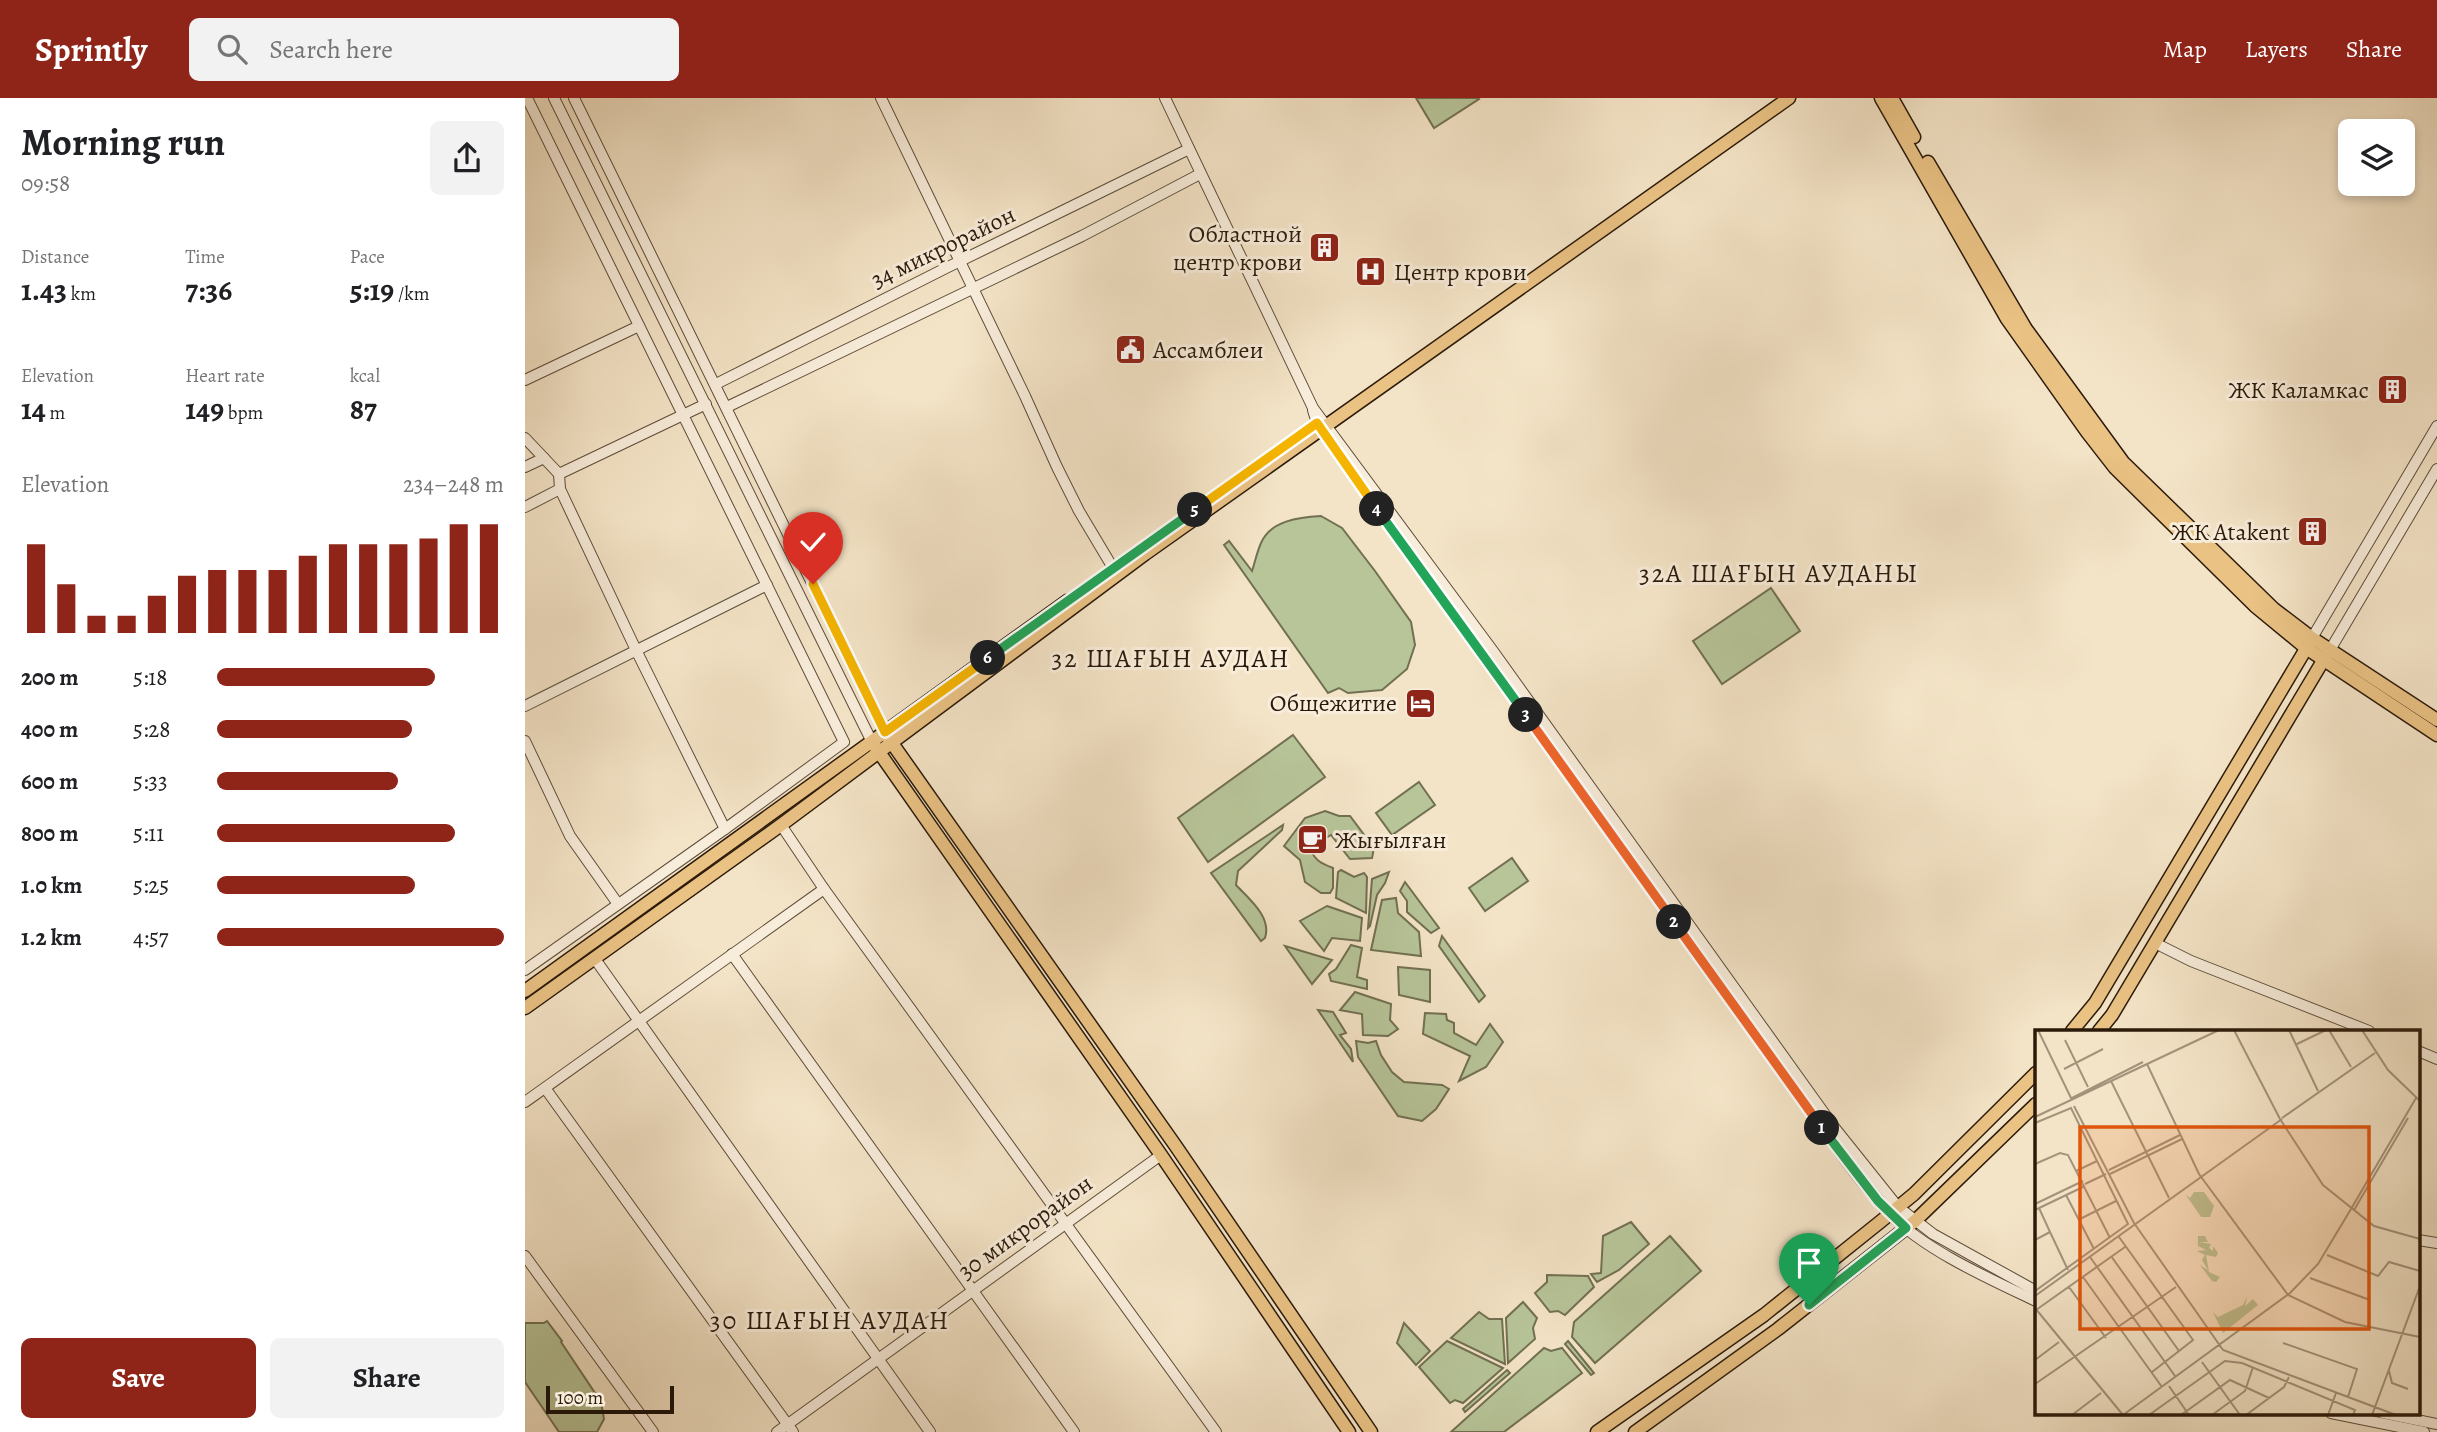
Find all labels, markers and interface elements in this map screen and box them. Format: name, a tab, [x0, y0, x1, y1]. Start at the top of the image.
search box	[189, 18, 679, 81]
text: Sprintly	[35, 27, 147, 72]
icon: search	[213, 30, 251, 68]
text: Search here	[269, 32, 393, 67]
text: Map	[2163, 33, 2207, 65]
text: Layers	[2245, 33, 2308, 65]
text: Share	[2346, 33, 2402, 65]
text: Morning run	[21, 116, 225, 168]
map controls	[2338, 119, 2415, 196]
button: layers	[2338, 119, 2415, 196]
button: share	[430, 121, 504, 195]
text: 09:58	[21, 168, 70, 199]
street label: 34 микрорайон	[866, 198, 1020, 296]
place label: Областной центр крови	[1173, 218, 1302, 278]
building icon: Областной центр крови	[1308, 231, 1342, 265]
text: Distance	[21, 244, 89, 270]
text: Time	[185, 244, 225, 270]
text: Pace	[350, 244, 385, 270]
hospital icon: Центр крови	[1354, 255, 1388, 289]
place label: Центр крови	[1394, 256, 1527, 288]
text: 1.43	[21, 270, 67, 310]
text: 7:36	[185, 270, 232, 310]
text: 5:19	[350, 270, 394, 310]
text: km	[67, 281, 96, 307]
text: /km	[394, 281, 430, 307]
public building icon: Ассамблеи	[1113, 333, 1147, 367]
place label: Ассамблеи	[1152, 334, 1264, 366]
text: Elevation	[21, 363, 94, 389]
text: Heart rate	[185, 363, 265, 389]
text: kcal	[350, 363, 380, 389]
building icon: ЖК Каламкас	[2375, 373, 2409, 407]
place label: ЖК Каламкас	[2228, 374, 2369, 406]
text: 14	[21, 389, 46, 429]
text: 149	[185, 389, 224, 429]
text: 87	[350, 389, 377, 429]
text: m	[46, 400, 65, 426]
text: bpm	[224, 400, 263, 426]
text: Elevation	[21, 469, 109, 500]
text: 234–248 m	[403, 469, 504, 500]
pin: 5	[1177, 492, 1213, 528]
pin: 4	[1359, 492, 1395, 526]
text: 4	[1372, 495, 1381, 521]
text: 5	[1190, 496, 1199, 522]
pin	[783, 512, 843, 584]
building icon: ЖК Atakent	[2296, 515, 2330, 549]
place label: ЖК Atakent	[2172, 516, 2290, 548]
icon: check	[794, 523, 832, 561]
district label: 32А ШАҒЫН АУДАНЫ	[1639, 556, 1919, 591]
pin: 6	[971, 640, 1005, 676]
district label: 32 ШАҒЫН АУДАН	[1051, 641, 1291, 676]
text: 6	[983, 644, 992, 670]
text: 200 m	[21, 662, 79, 693]
text: 5:18	[133, 662, 167, 693]
hotel icon: Общежитие	[1403, 686, 1437, 720]
place label: Общежитие	[1270, 687, 1397, 719]
pin: 3	[1509, 698, 1543, 732]
text: 3	[1521, 701, 1530, 727]
text: 400 m	[21, 714, 78, 745]
text: 5:28	[133, 714, 170, 745]
text: 600 m	[21, 766, 78, 797]
text: 5:33	[133, 766, 168, 797]
text: 800 m	[21, 818, 78, 849]
text: 5:11	[133, 818, 164, 849]
cafe icon: Жығылған	[1295, 823, 1329, 857]
place label: Жығылған	[1335, 824, 1446, 856]
text: 1.0 km	[21, 870, 82, 901]
text: 5:25	[133, 870, 169, 901]
pin: 2	[1657, 904, 1691, 940]
text: 2	[1669, 908, 1678, 934]
text: 1.2 km	[21, 922, 82, 953]
text: 4:57	[133, 922, 168, 953]
inset map	[2035, 1030, 2420, 1414]
pin: 1	[1805, 1110, 1839, 1146]
text: 1	[1818, 1114, 1825, 1140]
street label: 30 микрорайон	[951, 1167, 1099, 1287]
pin	[1779, 1233, 1839, 1305]
icon: arrive	[1790, 1244, 1828, 1282]
district label: 30 ШАҒЫН АУДАН	[710, 1303, 950, 1338]
button: Save	[21, 1338, 256, 1418]
button: Share	[270, 1338, 504, 1418]
scale bar	[546, 1383, 674, 1415]
text: 100 m	[557, 1385, 603, 1411]

